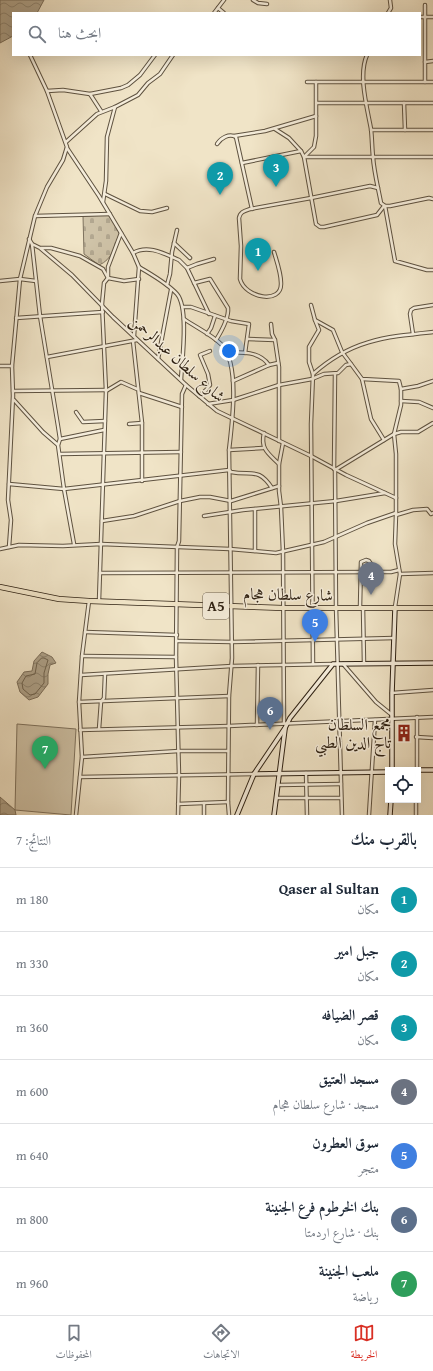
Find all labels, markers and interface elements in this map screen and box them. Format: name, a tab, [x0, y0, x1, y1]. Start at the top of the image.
search box	[12, 12, 421, 56]
text: ابحث هنا	[58, 22, 101, 43]
icon: search	[26, 23, 48, 45]
pin: 3	[263, 154, 289, 187]
pin: 2	[207, 162, 233, 195]
pin: 1	[245, 238, 271, 271]
street label: شارع سلطان عبدالرحمن	[124, 309, 231, 409]
your location	[219, 341, 239, 361]
pin: 4	[358, 562, 384, 595]
street label: شارع سلطان هجام	[243, 581, 333, 610]
road number: A5	[203, 593, 229, 619]
pin: 5	[302, 609, 328, 642]
pin: 6	[257, 697, 283, 730]
place label: مجمع السلطان تاج الدين الطبي	[315, 712, 392, 758]
building icon: مجمع السلطان تاج الدين الطبي	[394, 723, 414, 743]
pin: 7	[32, 736, 58, 769]
map controls	[385, 767, 421, 803]
button: locate	[385, 767, 421, 803]
text: بالقرب منك	[350, 826, 417, 851]
text: النتائج: 7	[16, 831, 51, 850]
text: Qaser al Sultan	[279, 878, 379, 899]
text: 180 m	[16, 890, 48, 909]
text: 1	[401, 890, 407, 909]
text: مكان	[357, 900, 379, 919]
text: جبل امير	[335, 940, 379, 961]
text: 330 m	[16, 954, 48, 973]
text: 2	[401, 954, 407, 973]
text: مكان	[357, 967, 379, 986]
text: قصر الضيافه	[321, 1004, 379, 1025]
text: 360 m	[16, 1018, 48, 1037]
text: 3	[401, 1018, 407, 1037]
text: مكان	[357, 1031, 379, 1050]
text: مسجد العتيق	[318, 1068, 379, 1089]
text: 600 m	[16, 1082, 48, 1101]
text: 4	[401, 1082, 407, 1101]
text: مسجد · شارع سلطان هجام	[273, 1095, 379, 1114]
text: سوق العطرون	[312, 1132, 379, 1153]
text: 640 m	[16, 1146, 48, 1165]
text: 5	[401, 1146, 407, 1165]
text: متجر	[358, 1159, 379, 1178]
text: بنك الخرطوم فرع الجنينة	[265, 1196, 379, 1217]
text: 800 m	[16, 1210, 48, 1229]
text: 6	[401, 1210, 407, 1229]
text: بنك · شارع اردمتا	[305, 1223, 379, 1242]
text: ملعب الجنينة	[319, 1260, 379, 1281]
text: 960 m	[16, 1274, 48, 1293]
text: 7	[401, 1274, 407, 1293]
text: رياضة	[353, 1287, 379, 1306]
tab: المحفوظات	[56, 1322, 92, 1365]
tab: الاتجاهات	[203, 1322, 240, 1365]
tab: الخريطة	[351, 1322, 377, 1365]

